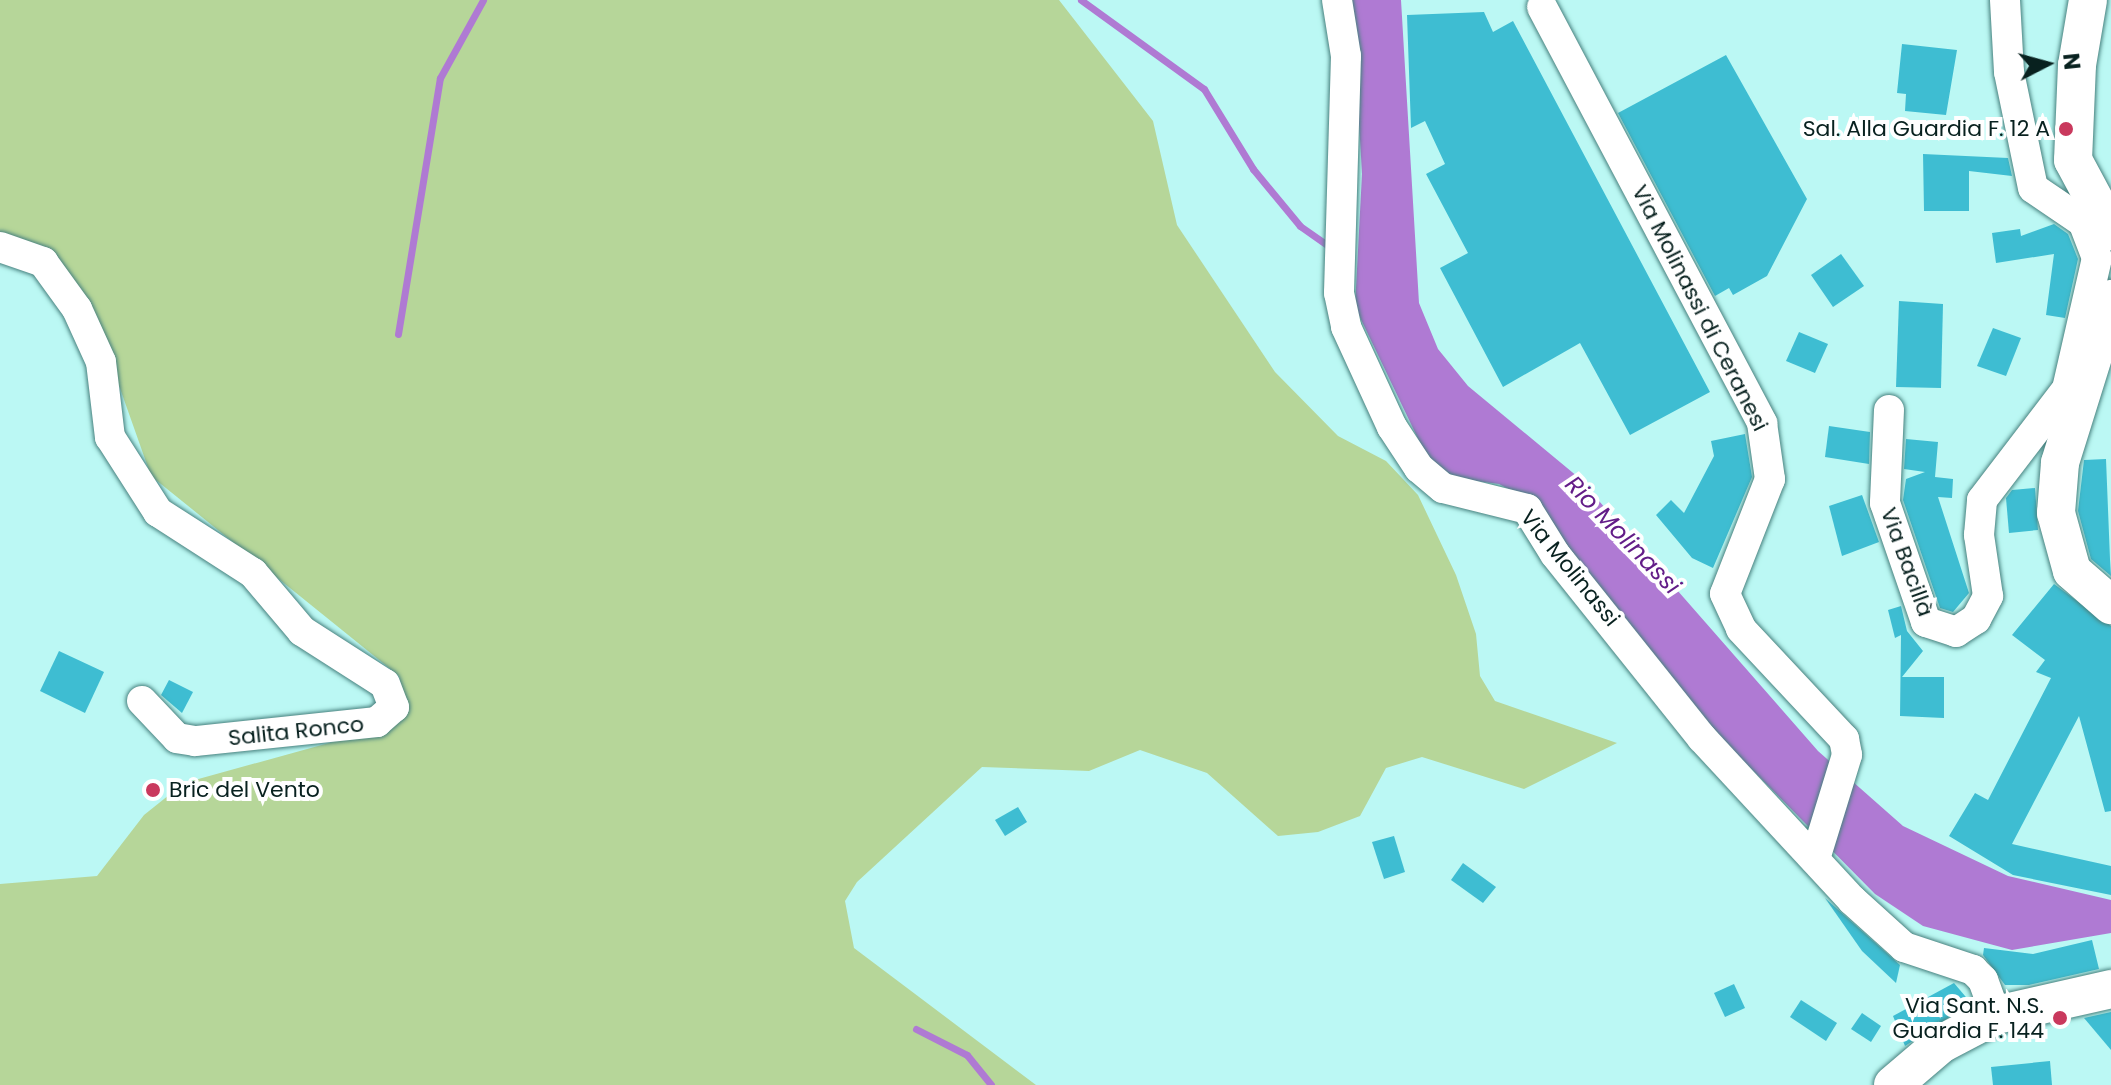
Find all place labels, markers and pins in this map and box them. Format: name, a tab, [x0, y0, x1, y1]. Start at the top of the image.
place label: Sal. Alla Guardia F. 12 A	[1803, 116, 2050, 142]
marker: Sal. Alla Guardia F. 12 A	[2057, 120, 2075, 138]
place label: Bric del Vento	[169, 777, 320, 803]
marker: Bric del Vento	[144, 781, 162, 799]
place label: Via Sant. N.S. Guardia F. 144	[1892, 992, 2044, 1044]
marker: Via Sant. N.S. Guardia F. 144	[2051, 1009, 2069, 1027]

